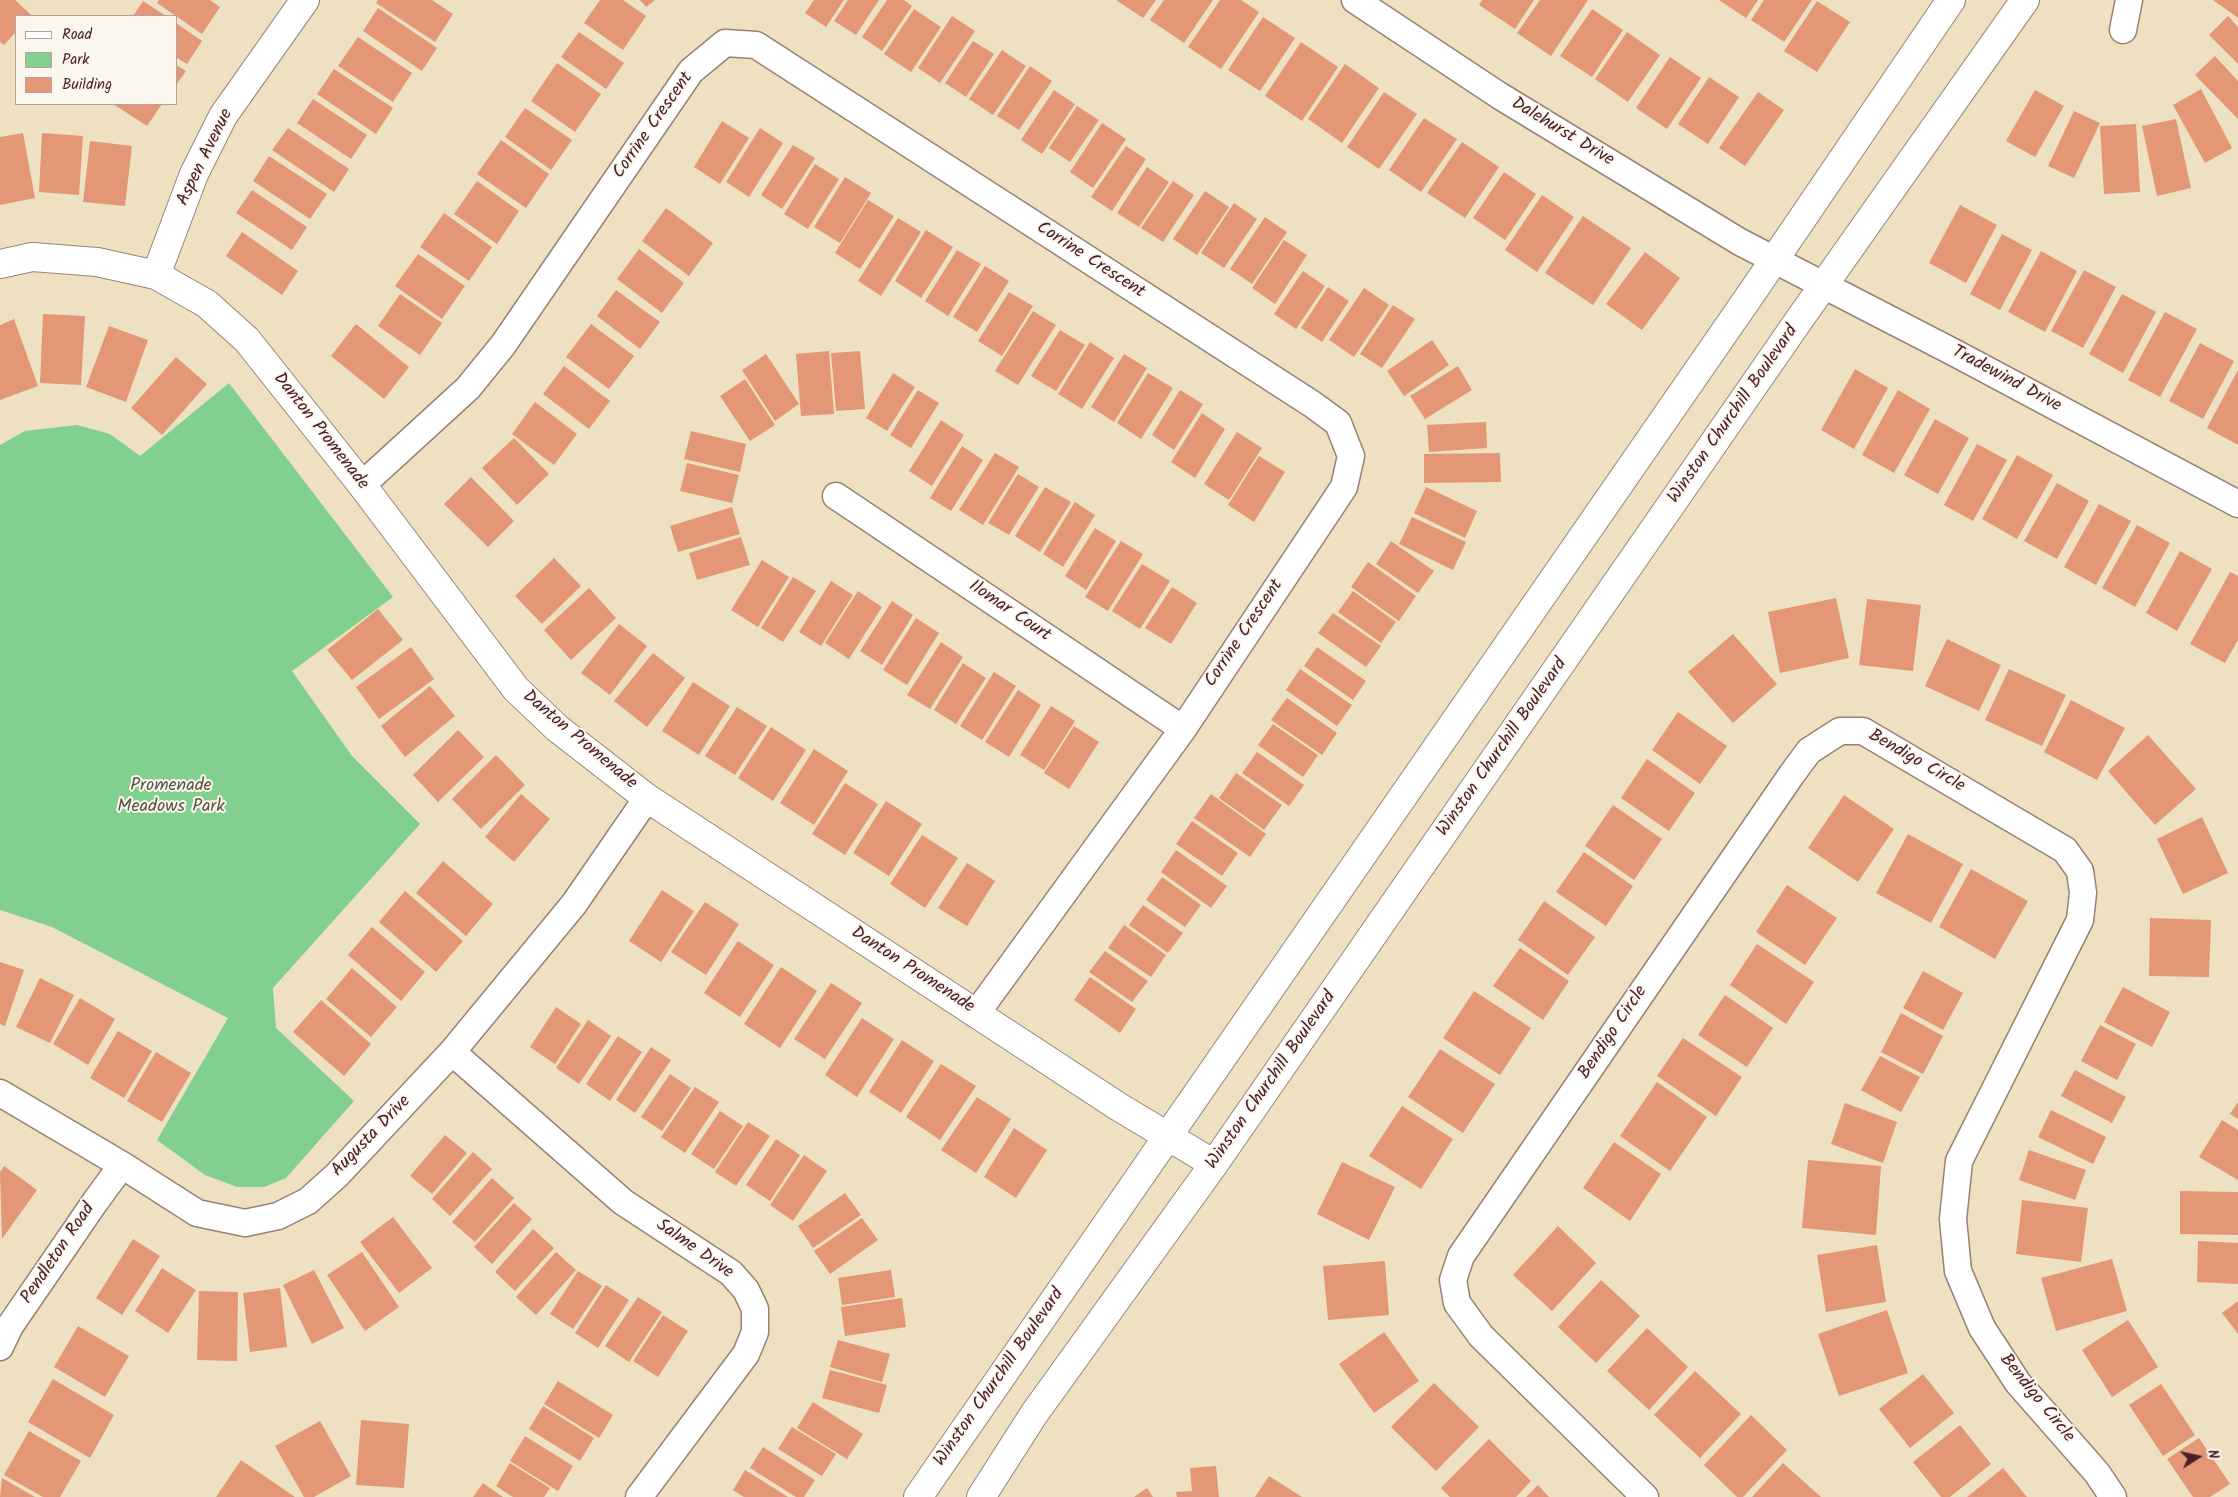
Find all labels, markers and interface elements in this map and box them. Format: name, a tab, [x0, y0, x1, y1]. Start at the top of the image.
legend	[15, 15, 178, 105]
text: Road	[62, 23, 92, 47]
text: Park	[62, 48, 89, 72]
street label: Corrine Crescent	[609, 69, 699, 183]
text: Building	[62, 73, 112, 97]
street label: Dalehurst Drive	[1507, 94, 1617, 172]
street label: Aspen Avenue	[173, 106, 239, 210]
street label: Corrine Crescent	[1032, 218, 1148, 304]
street label: Winston Churchill Boulevard	[1664, 322, 1804, 508]
street label: Tradewind Drive	[1948, 342, 2064, 418]
street label: Danton Promenade	[267, 369, 373, 495]
street label: Corrine Crescent	[1201, 576, 1289, 692]
street label: Ilomar Court	[964, 577, 1054, 647]
street label: Winston Churchill Boulevard	[1433, 655, 1573, 841]
street label: Danton Promenade	[517, 687, 641, 795]
street label: Bendigo Circle	[1864, 726, 1968, 798]
park label: Promenade Meadows Park	[117, 776, 225, 819]
street label: Danton Promenade	[846, 923, 978, 1019]
street label: Bendigo Circle	[1575, 982, 1653, 1084]
street label: Winston Churchill Boulevard	[1202, 988, 1342, 1174]
street label: Augusta Drive	[328, 1092, 416, 1182]
street label: Pendleton Road	[17, 1199, 101, 1309]
street label: Salme Drive	[651, 1215, 737, 1285]
street label: Winston Churchill Boulevard	[930, 1285, 1070, 1471]
street label: Bendigo Circle	[1994, 1350, 2078, 1448]
north arrow	[2173, 1432, 2223, 1482]
text: N	[2201, 1448, 2224, 1461]

